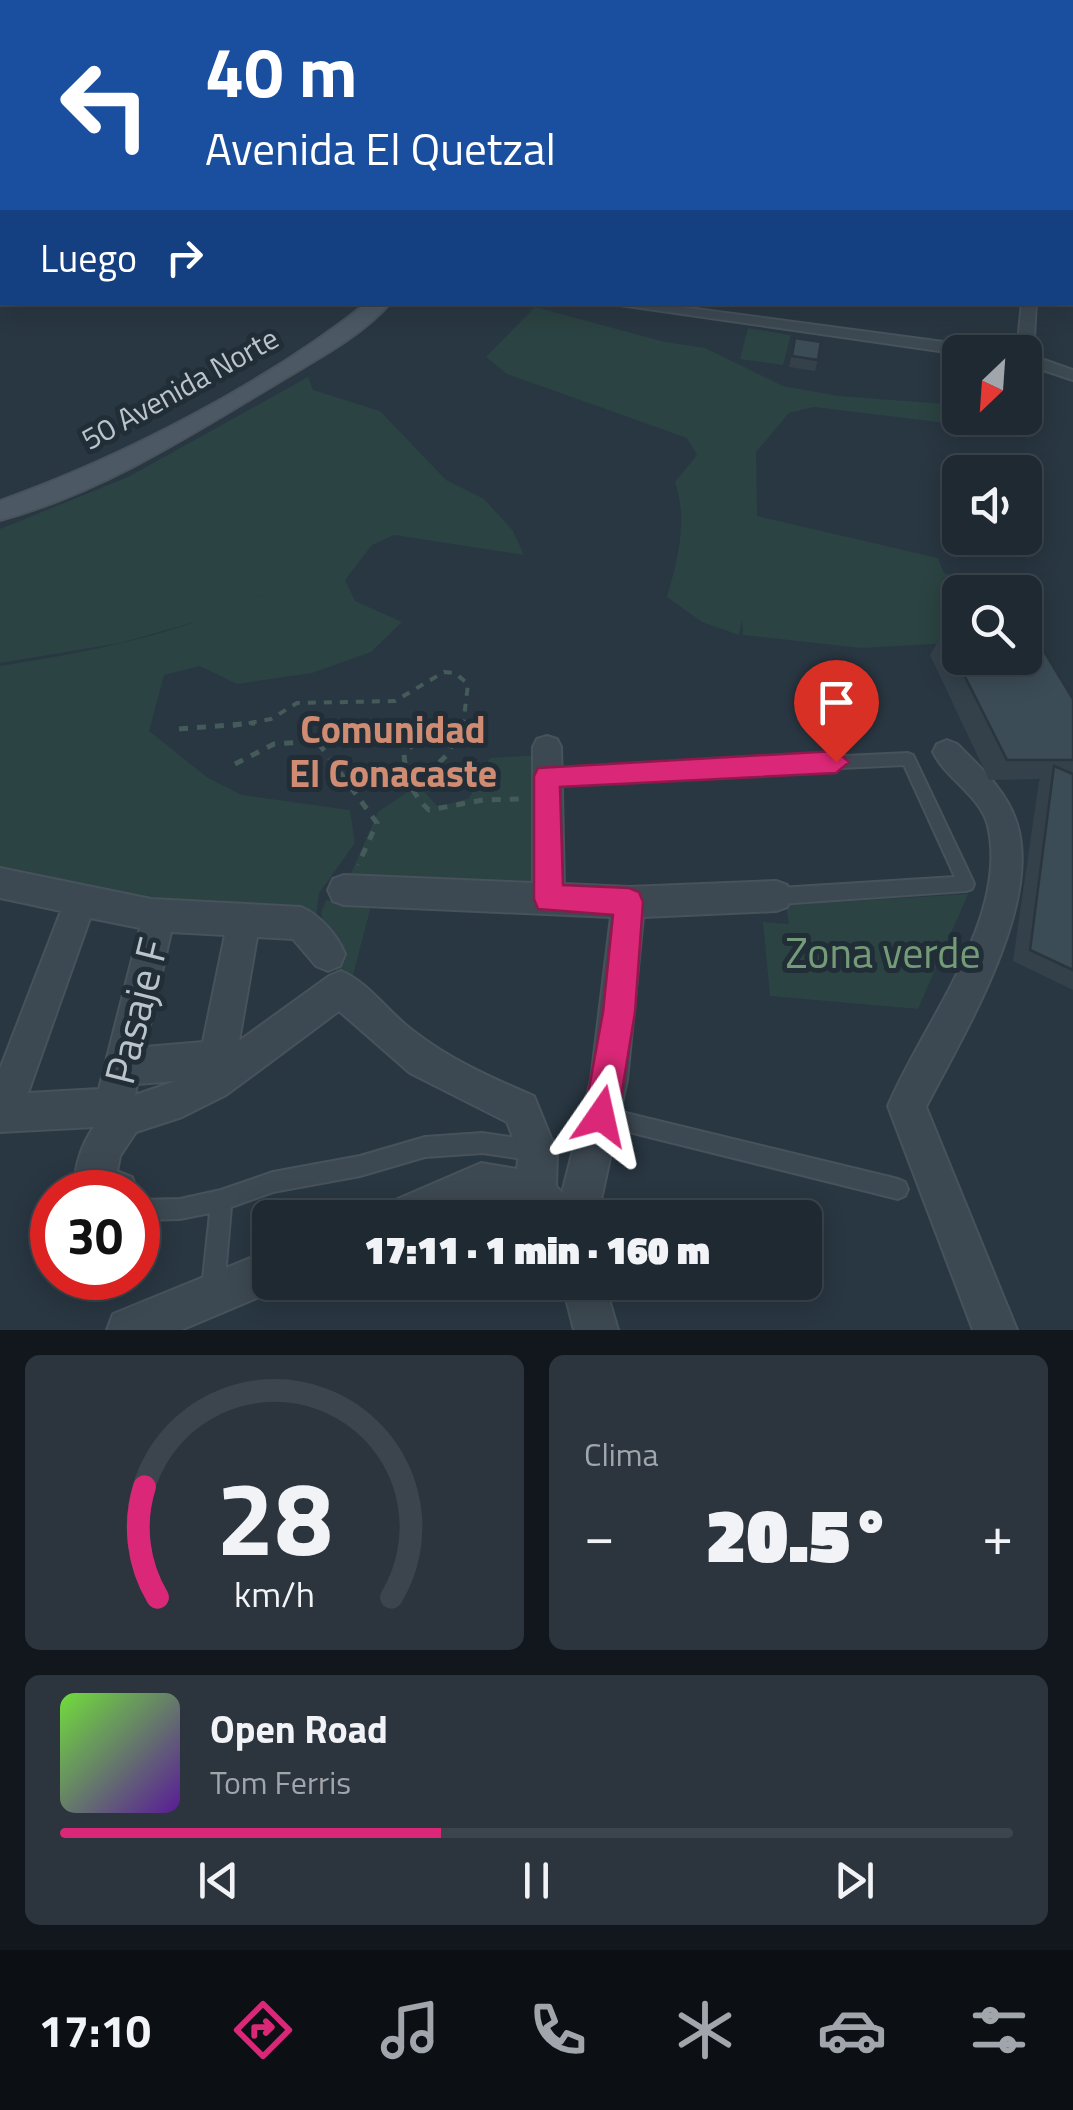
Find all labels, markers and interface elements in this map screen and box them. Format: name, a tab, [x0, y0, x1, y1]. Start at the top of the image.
text: 40 m	[205, 18, 358, 124]
icon: left	[40, 40, 170, 170]
text: Avenida El Quetzal	[205, 114, 556, 182]
text: Luego	[40, 229, 137, 287]
icon: right	[157, 230, 212, 285]
street label: 50 Avenida Norte	[73, 315, 286, 461]
north arrow	[942, 335, 1042, 435]
map controls	[942, 335, 1042, 675]
button: sound	[942, 455, 1042, 555]
button: search	[942, 575, 1042, 675]
pin	[794, 660, 879, 763]
icon: arrive	[809, 675, 864, 730]
district label: Comunidad El Conacaste	[289, 700, 497, 802]
park label: Zona verde	[785, 920, 981, 984]
street label: Pasaje F	[86, 931, 184, 1090]
position arrow	[549, 1064, 653, 1168]
speed limit sign: 30	[30, 1170, 160, 1300]
text: 17:11 · 1 min · 160 m	[364, 1221, 710, 1279]
text: Clima	[584, 1430, 659, 1478]
text: 28	[216, 1437, 333, 1595]
text: 20.5°	[705, 1477, 892, 1591]
text: −	[584, 1493, 615, 1576]
text: +	[982, 1493, 1013, 1576]
text: km/h	[234, 1566, 315, 1621]
text: Open Road	[210, 1700, 388, 1758]
text: Tom Ferris	[210, 1758, 351, 1806]
icon: previous	[191, 1853, 246, 1908]
icon: pause	[509, 1853, 564, 1908]
icon: next	[827, 1853, 882, 1908]
icon: directions	[228, 1995, 298, 2065]
icon: music	[375, 1995, 445, 2065]
icon: phone	[523, 1995, 593, 2065]
icon: climate	[670, 1995, 740, 2065]
icon: car	[817, 1995, 887, 2065]
icon: filters	[964, 1995, 1034, 2065]
text: 17:10	[39, 1996, 151, 2064]

